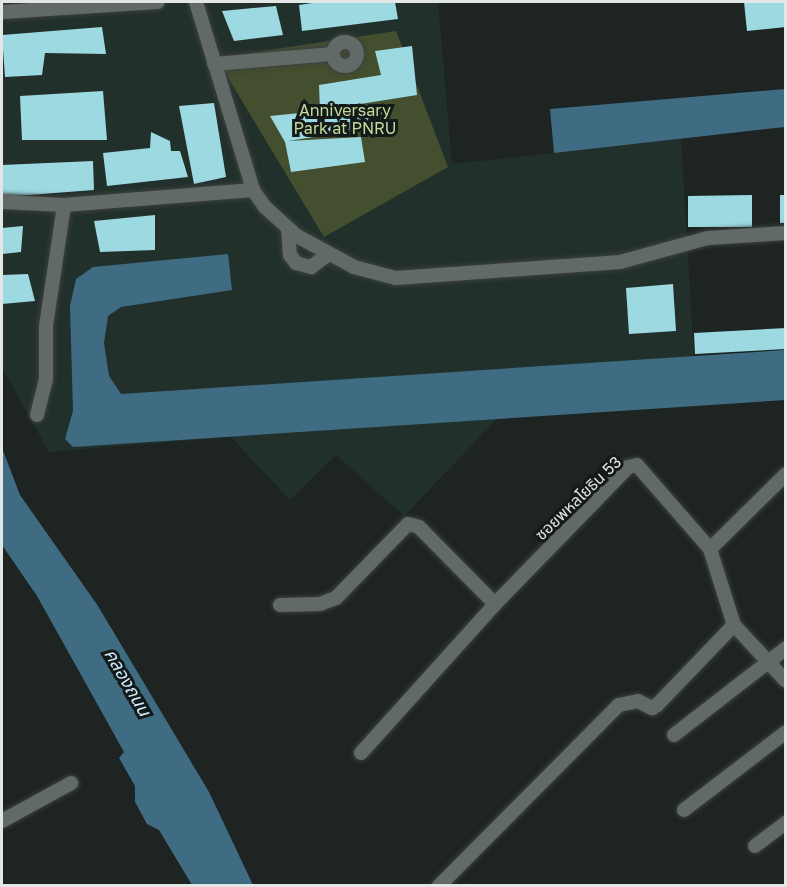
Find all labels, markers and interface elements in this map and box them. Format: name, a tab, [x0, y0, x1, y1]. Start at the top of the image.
park label: Anniversary Park at PNRU	[294, 100, 396, 138]
street label: ซอยพหลโยธิน 53	[531, 452, 625, 544]
water label: คลองถนน	[100, 644, 156, 720]

